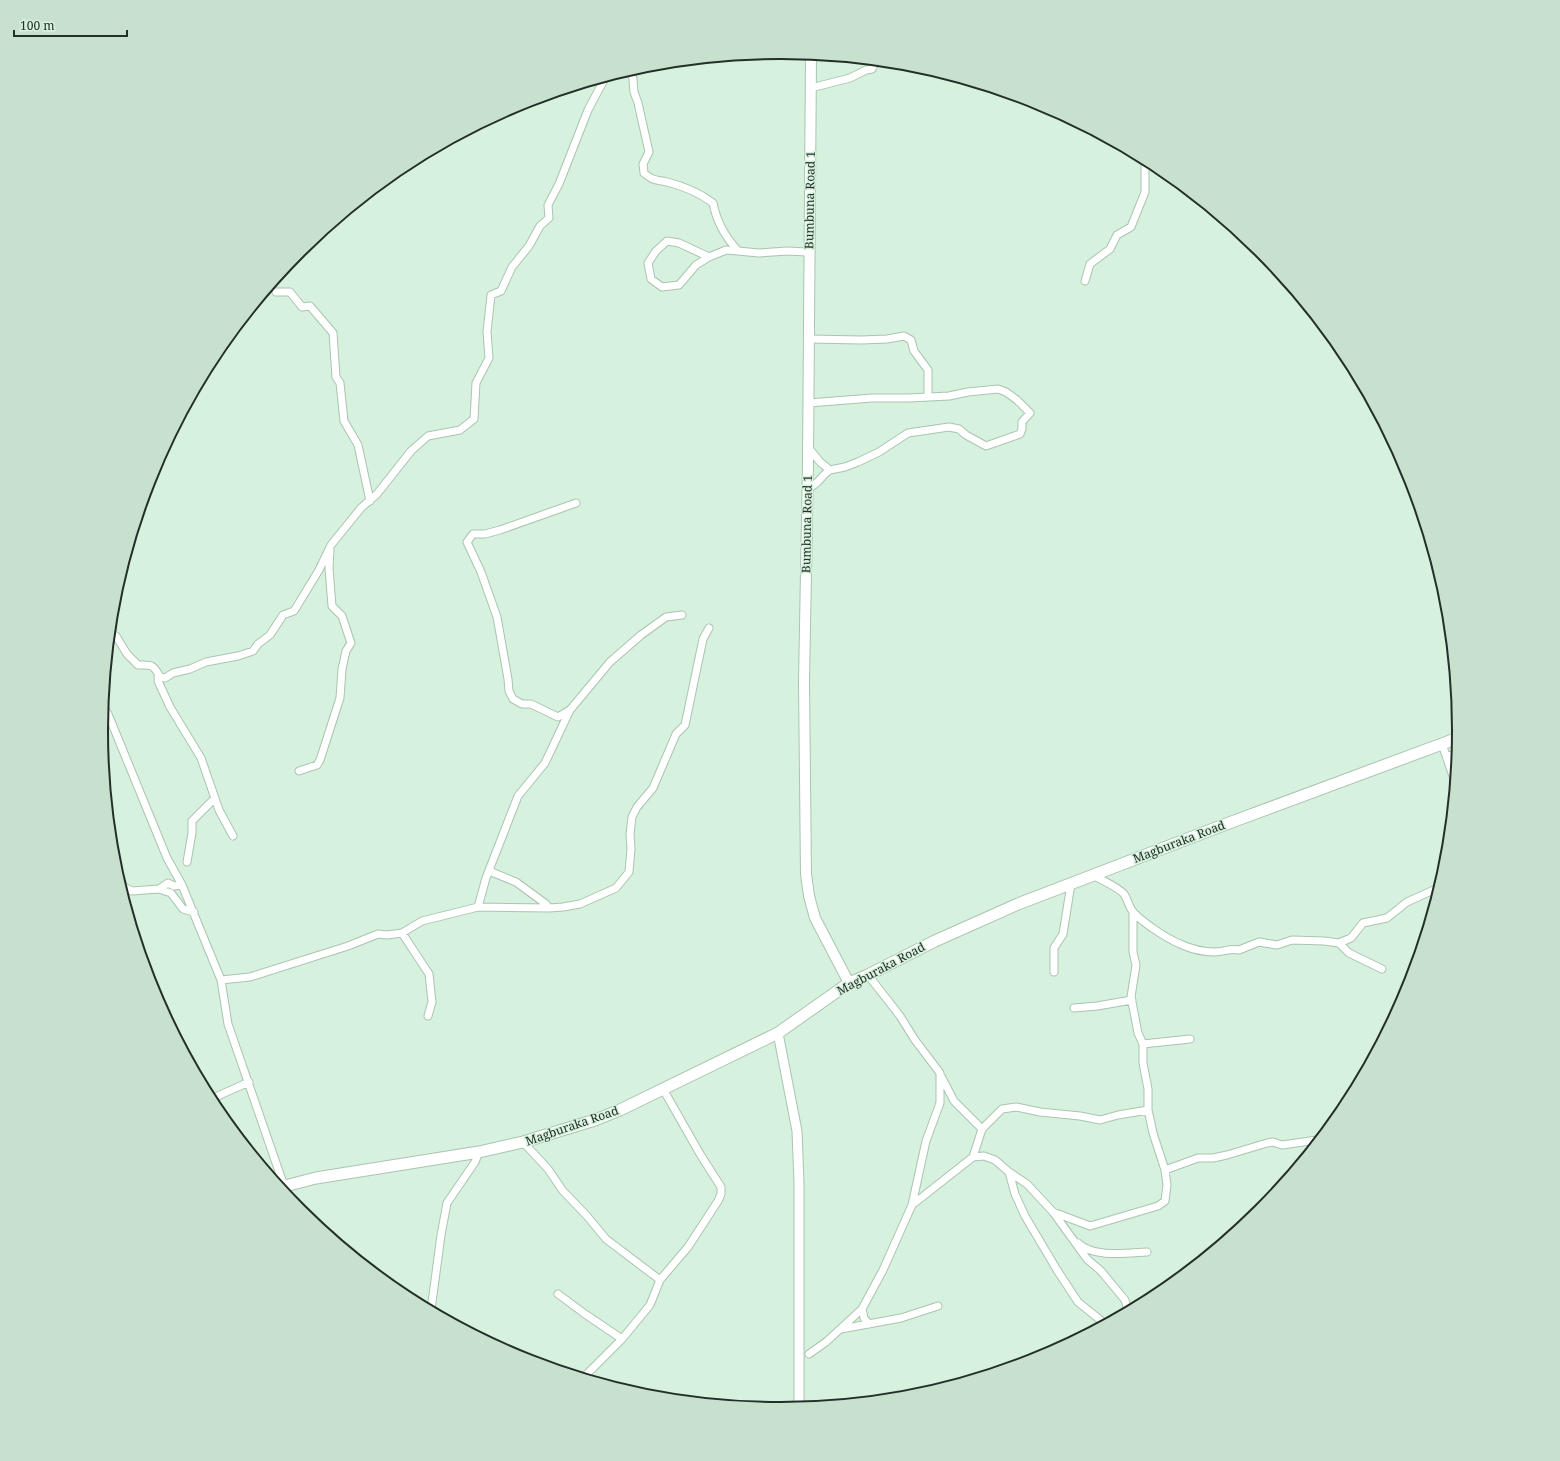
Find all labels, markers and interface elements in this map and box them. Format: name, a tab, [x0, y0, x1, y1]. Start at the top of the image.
scale bar	[14, 12, 127, 38]
text: 100 m	[20, 17, 55, 34]
street label: Bumbuna Road 1	[800, 151, 819, 249]
street label: Bumbuna Road 1	[797, 475, 816, 573]
street label: Magburaka Road	[1130, 816, 1228, 867]
street label: Magburaka Road	[834, 938, 928, 999]
street label: Magburaka Road	[523, 1101, 621, 1149]

